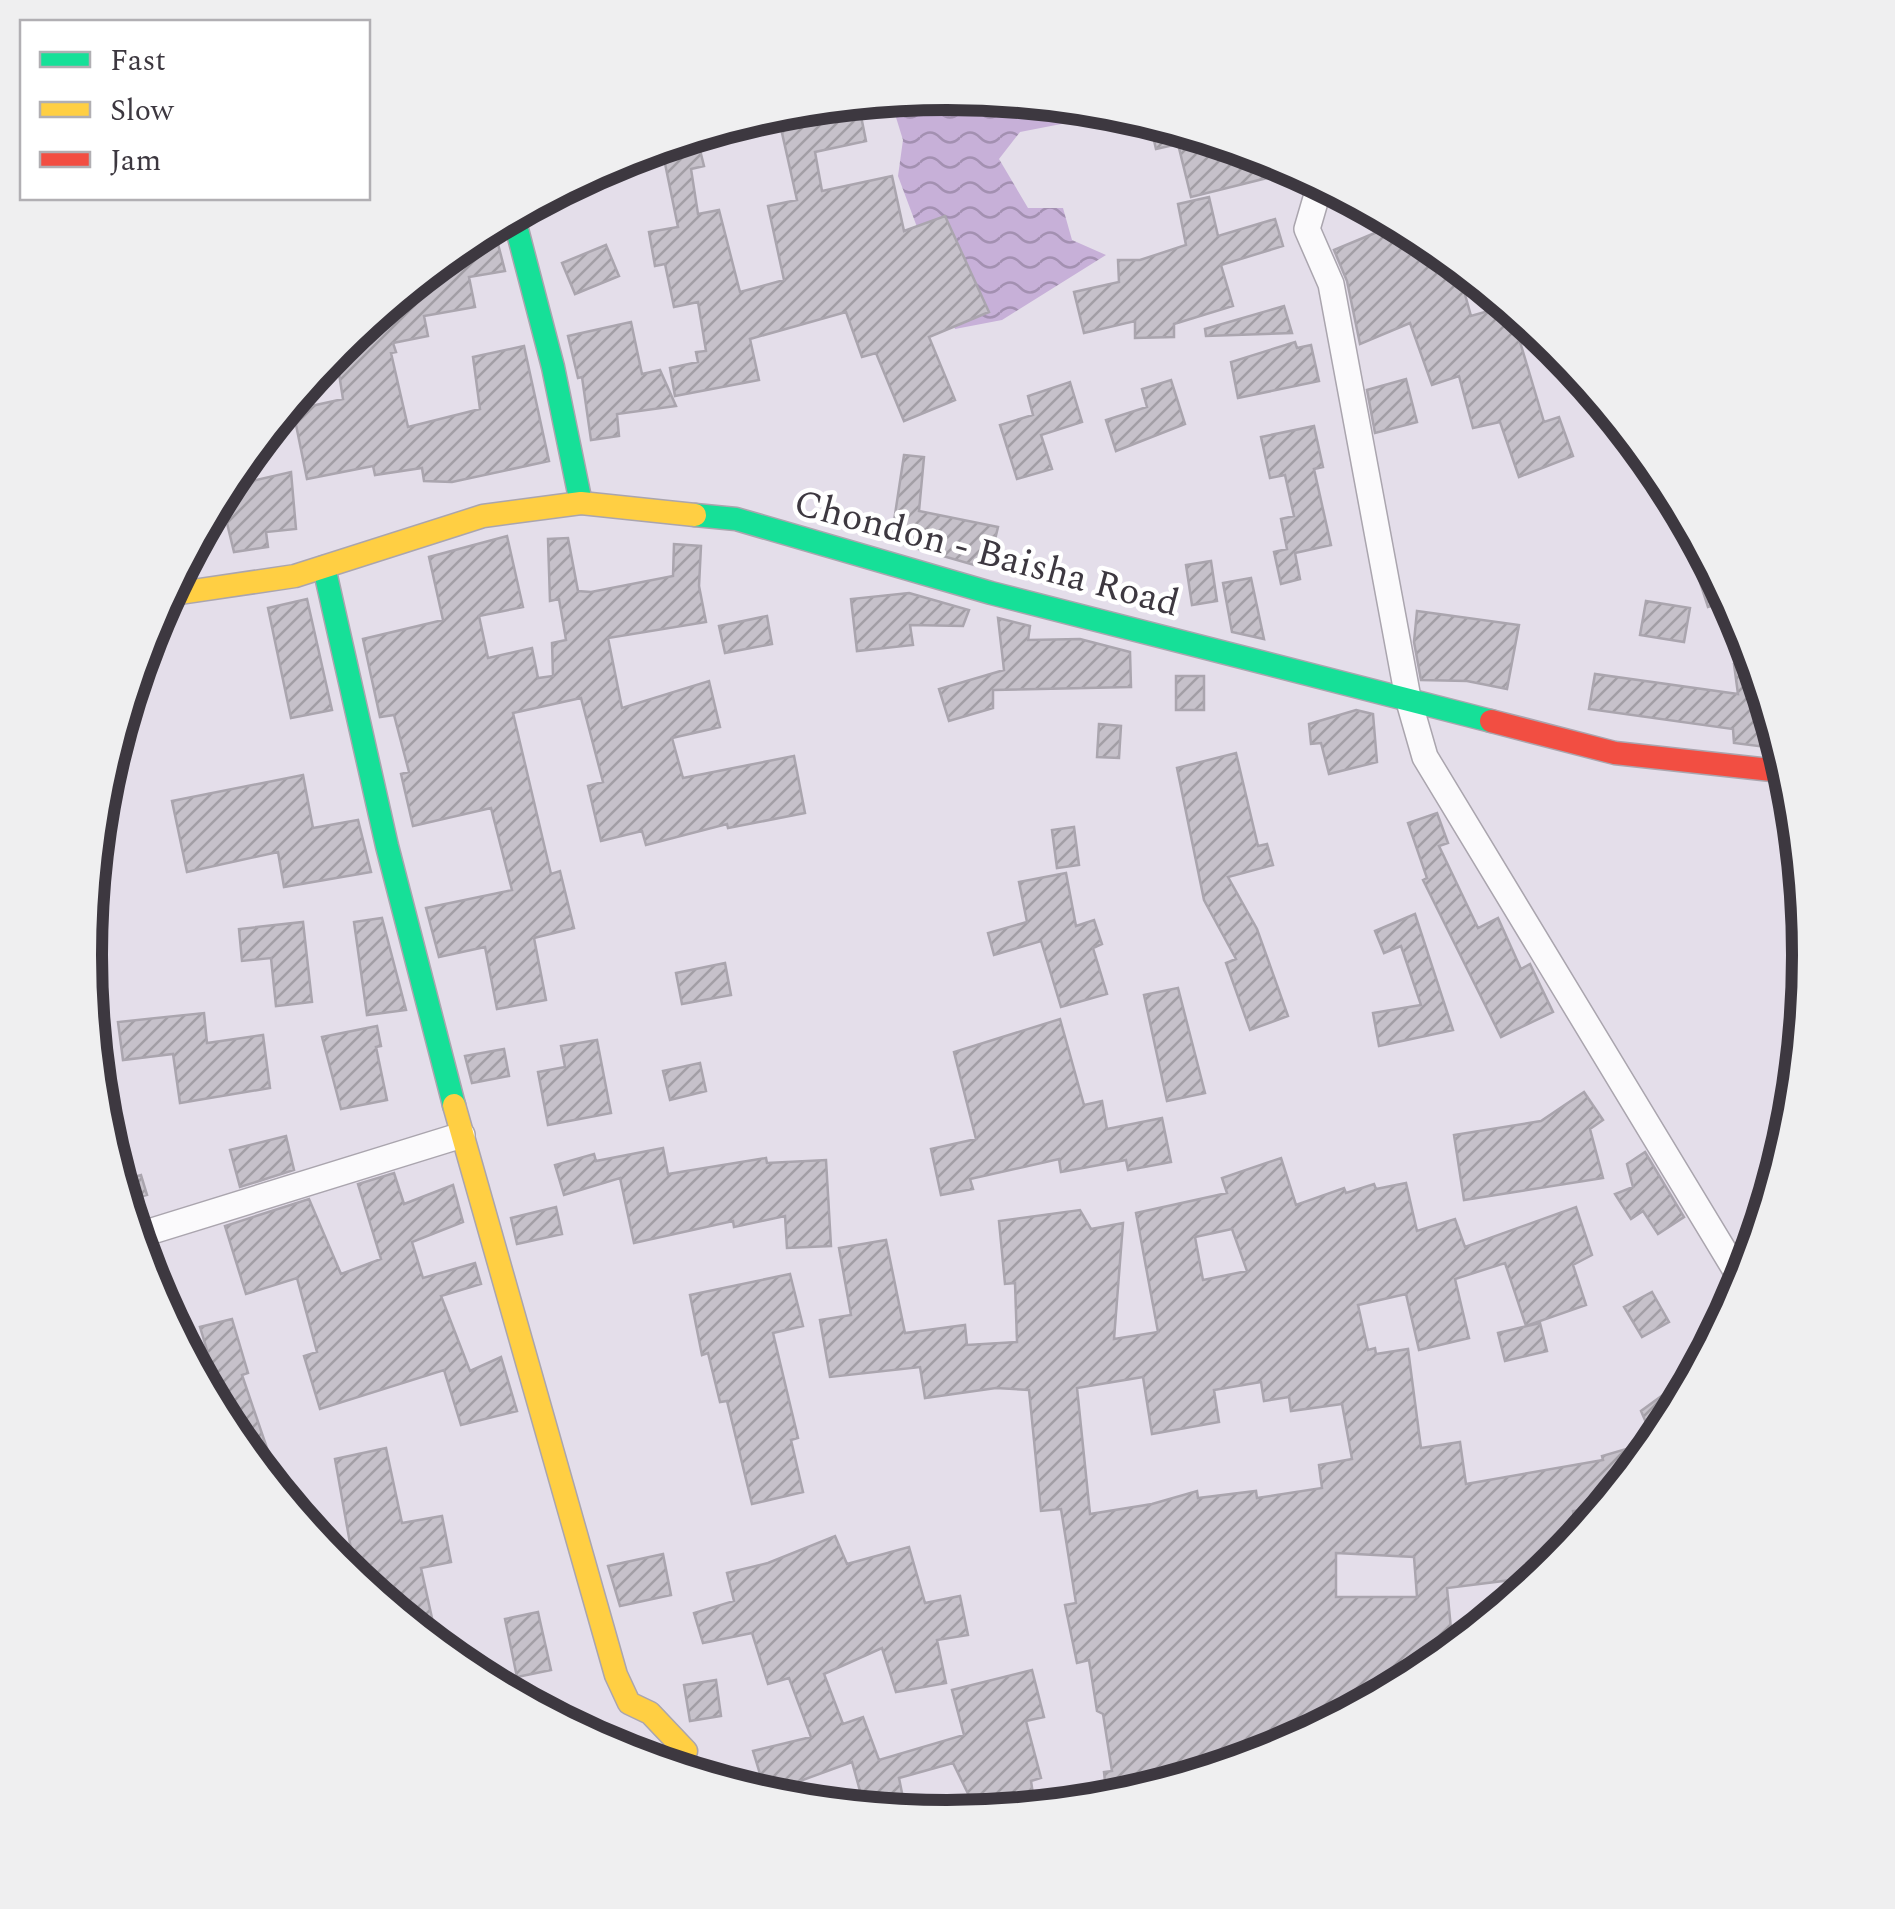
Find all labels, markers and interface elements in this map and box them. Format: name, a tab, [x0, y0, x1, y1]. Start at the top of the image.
legend	[20, 20, 370, 200]
text: Fast	[110, 38, 166, 84]
text: Slow	[110, 88, 175, 134]
text: Jam	[110, 138, 161, 184]
street label: Chondon - Baisha Road	[787, 475, 1186, 633]

